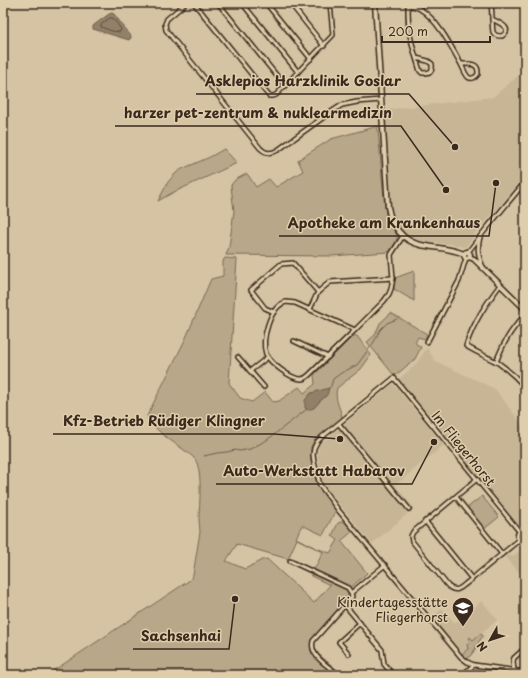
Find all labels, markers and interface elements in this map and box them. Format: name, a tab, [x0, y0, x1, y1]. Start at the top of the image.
scale bar	[382, 18, 490, 44]
text: 200 m	[388, 22, 428, 40]
callout: Asklepios Harzklinik Goslar	[196, 68, 409, 94]
text: Asklepios Harzklinik Goslar	[204, 70, 402, 91]
callout: harzer pet-zentrum & nuklearmedizin	[115, 100, 401, 126]
text: harzer pet-zentrum & nuklearmedizin	[124, 102, 392, 123]
callout: Apotheke am Krankenhaus	[279, 210, 489, 236]
text: Apotheke am Krankenhaus	[288, 212, 481, 233]
street label: Im Fliegerhorst	[428, 406, 500, 490]
callout: Kfz-Betrieb Rüdiger Klingner	[53, 408, 274, 434]
text: Kfz-Betrieb Rüdiger Klingner	[63, 410, 266, 431]
callout: Auto-Werkstatt Habarov	[216, 458, 412, 484]
text: Auto-Werkstatt Habarov	[223, 460, 405, 481]
place label: Kindertagesstätte Fliegerhorst	[337, 592, 448, 626]
school or university icon: Kindertagesstätte Fliegerhorst	[450, 595, 476, 628]
north arrow	[470, 620, 510, 660]
callout: Sachsenhai	[133, 623, 229, 649]
text: Sachsenhai	[141, 625, 221, 646]
text: N	[472, 638, 491, 655]

